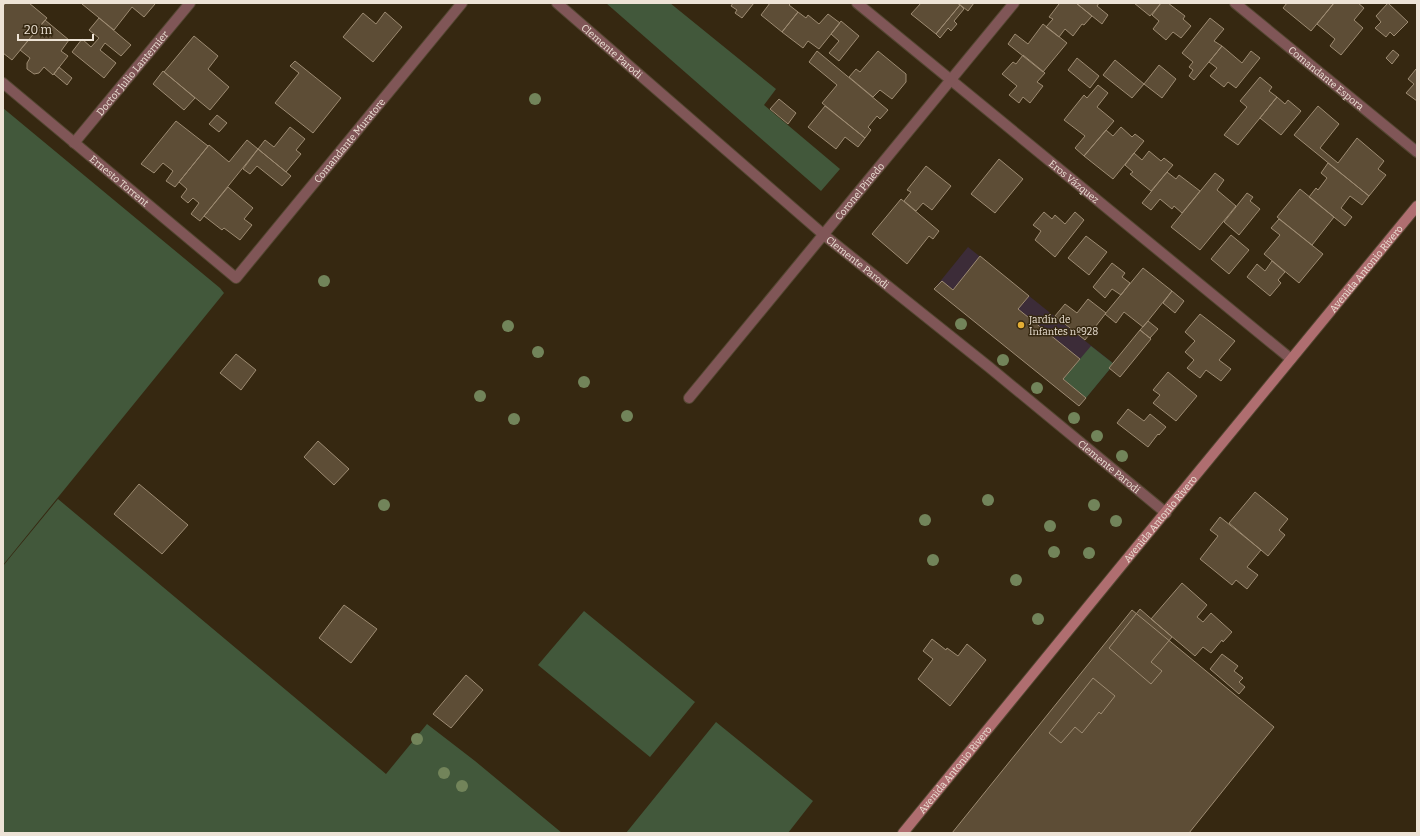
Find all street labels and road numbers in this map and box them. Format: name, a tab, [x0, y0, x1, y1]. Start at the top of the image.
street label: Clemente Parodi	[578, 22, 644, 81]
street label: Doctor Julio Lanternier	[94, 28, 172, 118]
street label: Comandante Espora	[1285, 44, 1366, 113]
street label: Comandante Muratore	[312, 96, 388, 186]
street label: Ernesto Torrent	[87, 153, 151, 210]
street label: Eros Vázquez	[1046, 158, 1101, 206]
street label: Coronel Pinedo	[833, 160, 887, 223]
street label: Avenida Antonio Rivero	[1327, 223, 1406, 315]
street label: Clemente Parodi	[823, 234, 891, 292]
street label: Clemente Parodi	[1075, 438, 1142, 496]
street label: Avenida Antonio Rivero	[1121, 473, 1200, 565]
street label: Avenida Antonio Rivero	[916, 724, 995, 816]

